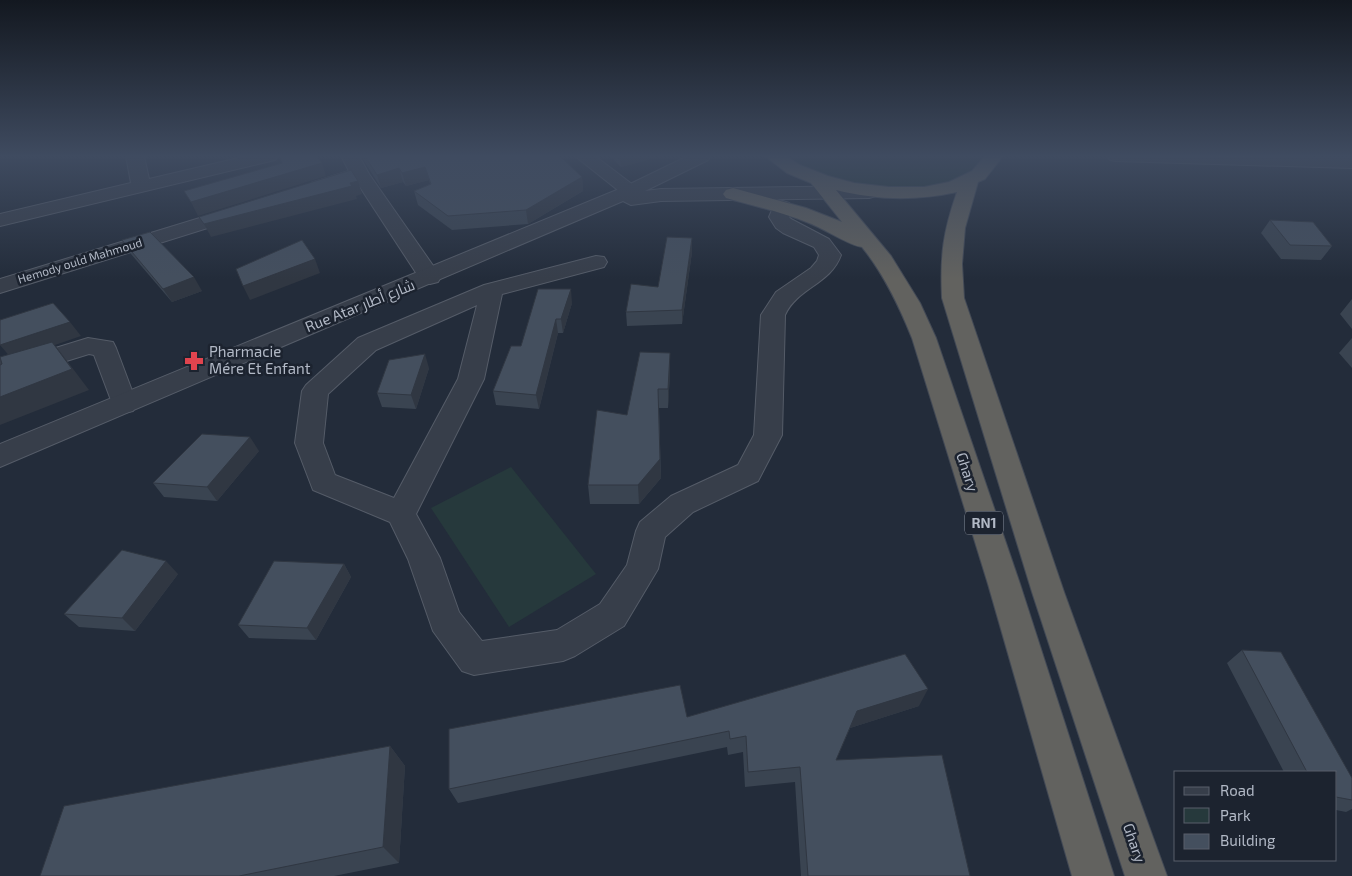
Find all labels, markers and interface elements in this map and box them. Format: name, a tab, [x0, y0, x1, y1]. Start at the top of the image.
street label: Hemody ould Mahmoud	[16, 234, 144, 286]
street label: Rue Atar شارع أطار	[302, 275, 418, 338]
place label: Pharmacie Mére Et Enfant	[209, 342, 311, 377]
pharmacy icon: Pharmacie Mére Et Enfant	[183, 350, 205, 372]
street label: Ghary	[953, 450, 983, 494]
road number: RN1	[965, 512, 1003, 534]
legend	[1174, 771, 1337, 861]
text: Road	[1220, 781, 1255, 799]
text: Park	[1220, 806, 1251, 824]
street label: Ghary	[1120, 821, 1150, 865]
text: Building	[1220, 831, 1276, 849]

